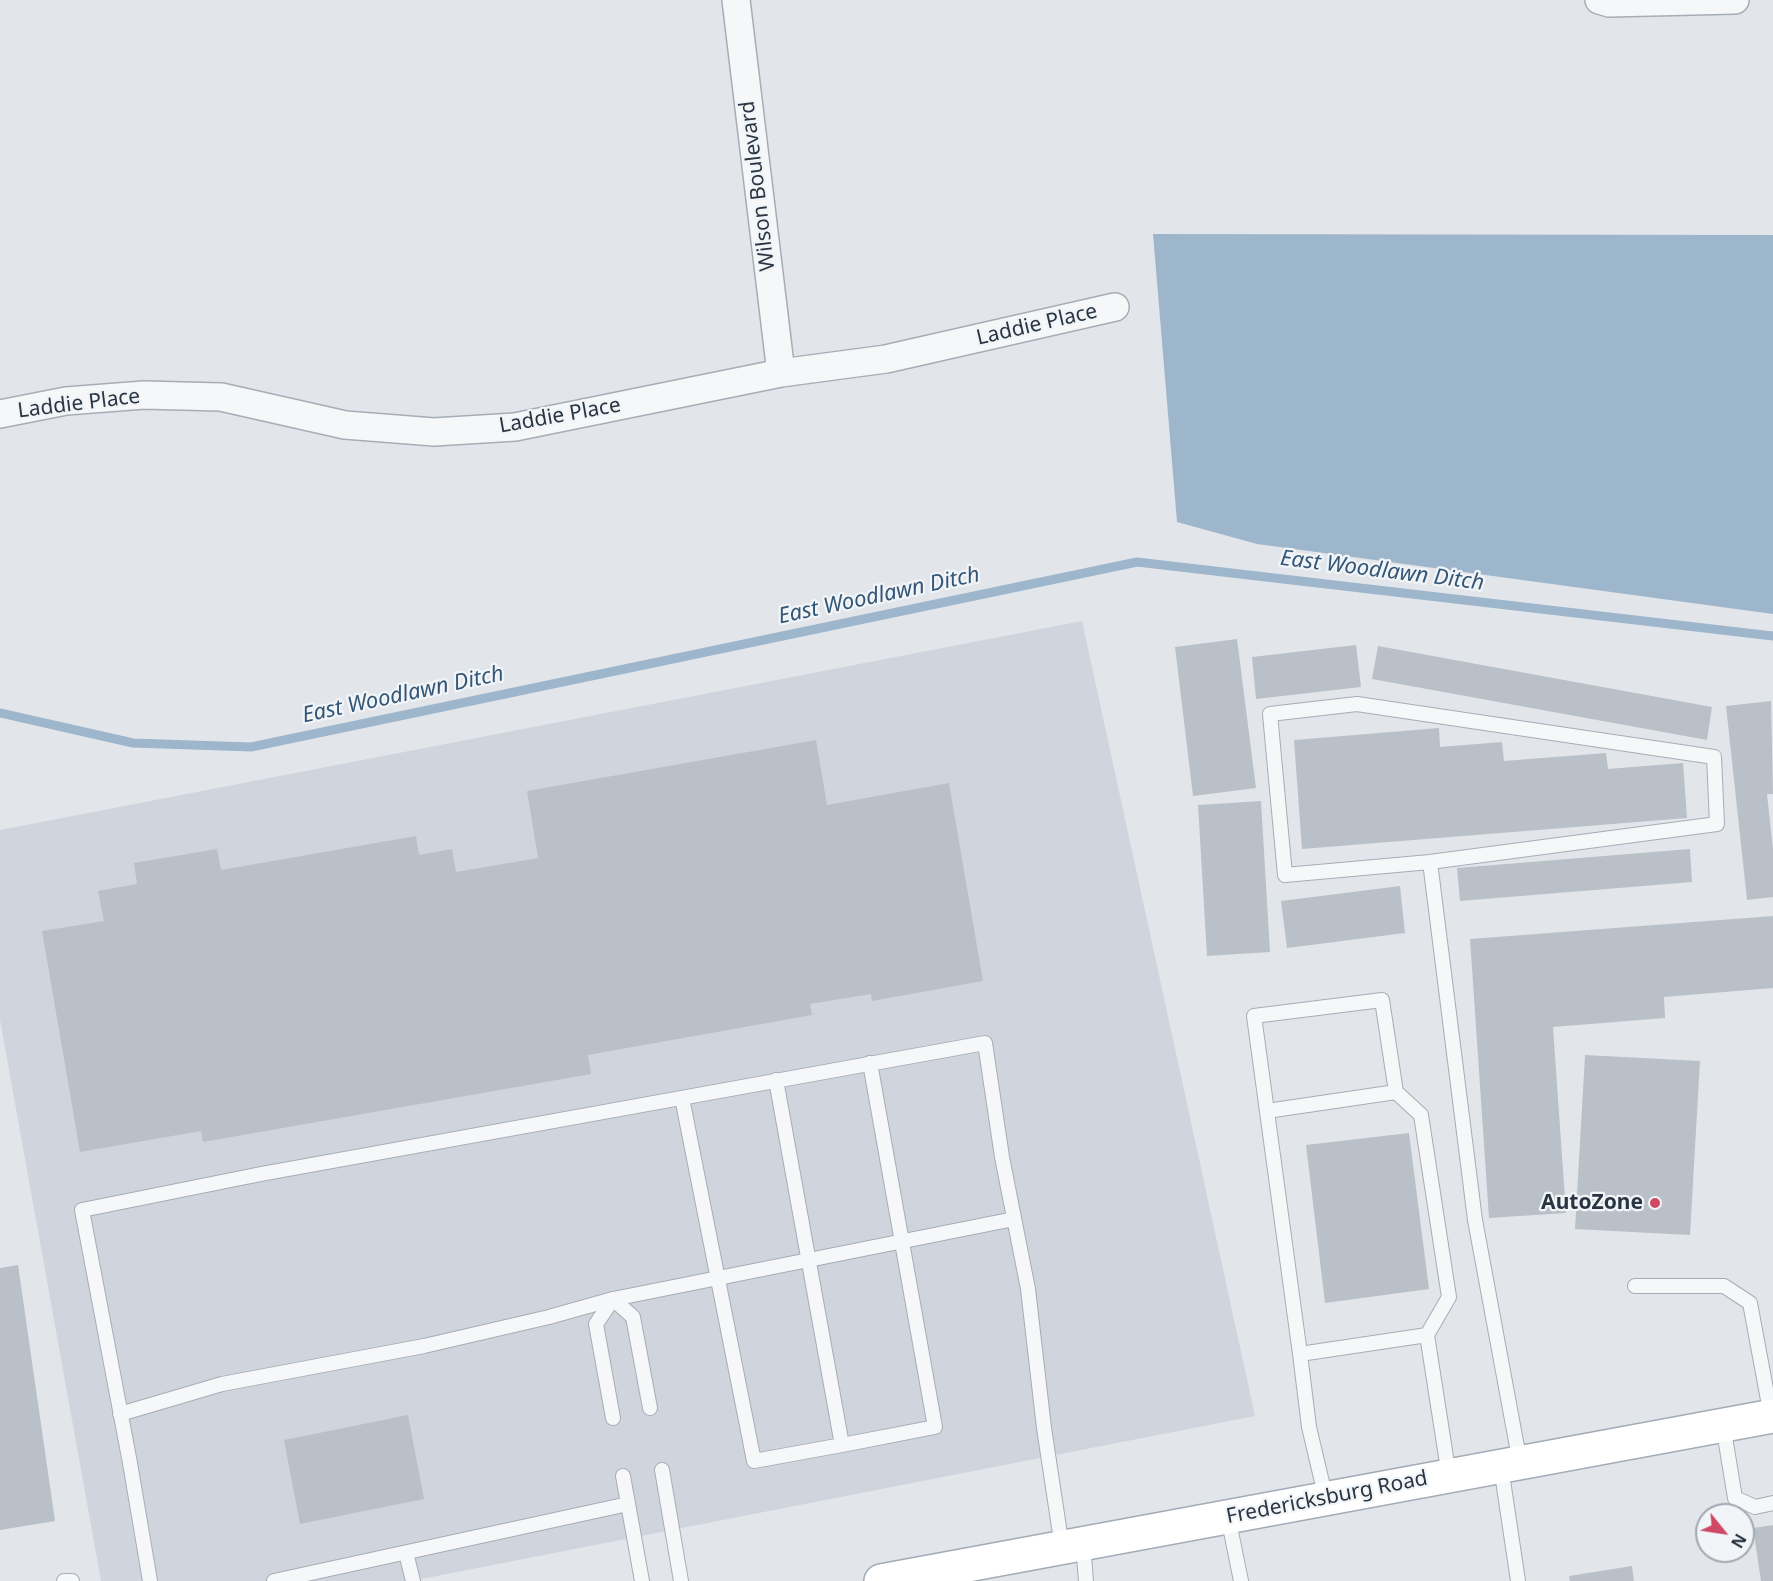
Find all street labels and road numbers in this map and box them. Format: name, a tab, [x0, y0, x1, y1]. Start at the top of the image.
street label: Wilson Boulevard	[735, 99, 781, 273]
street label: Laddie Place	[974, 299, 1100, 351]
street label: Laddie Place	[16, 384, 142, 424]
street label: Laddie Place	[497, 393, 623, 439]
street label: Fredericksburg Road	[1224, 1466, 1430, 1530]

